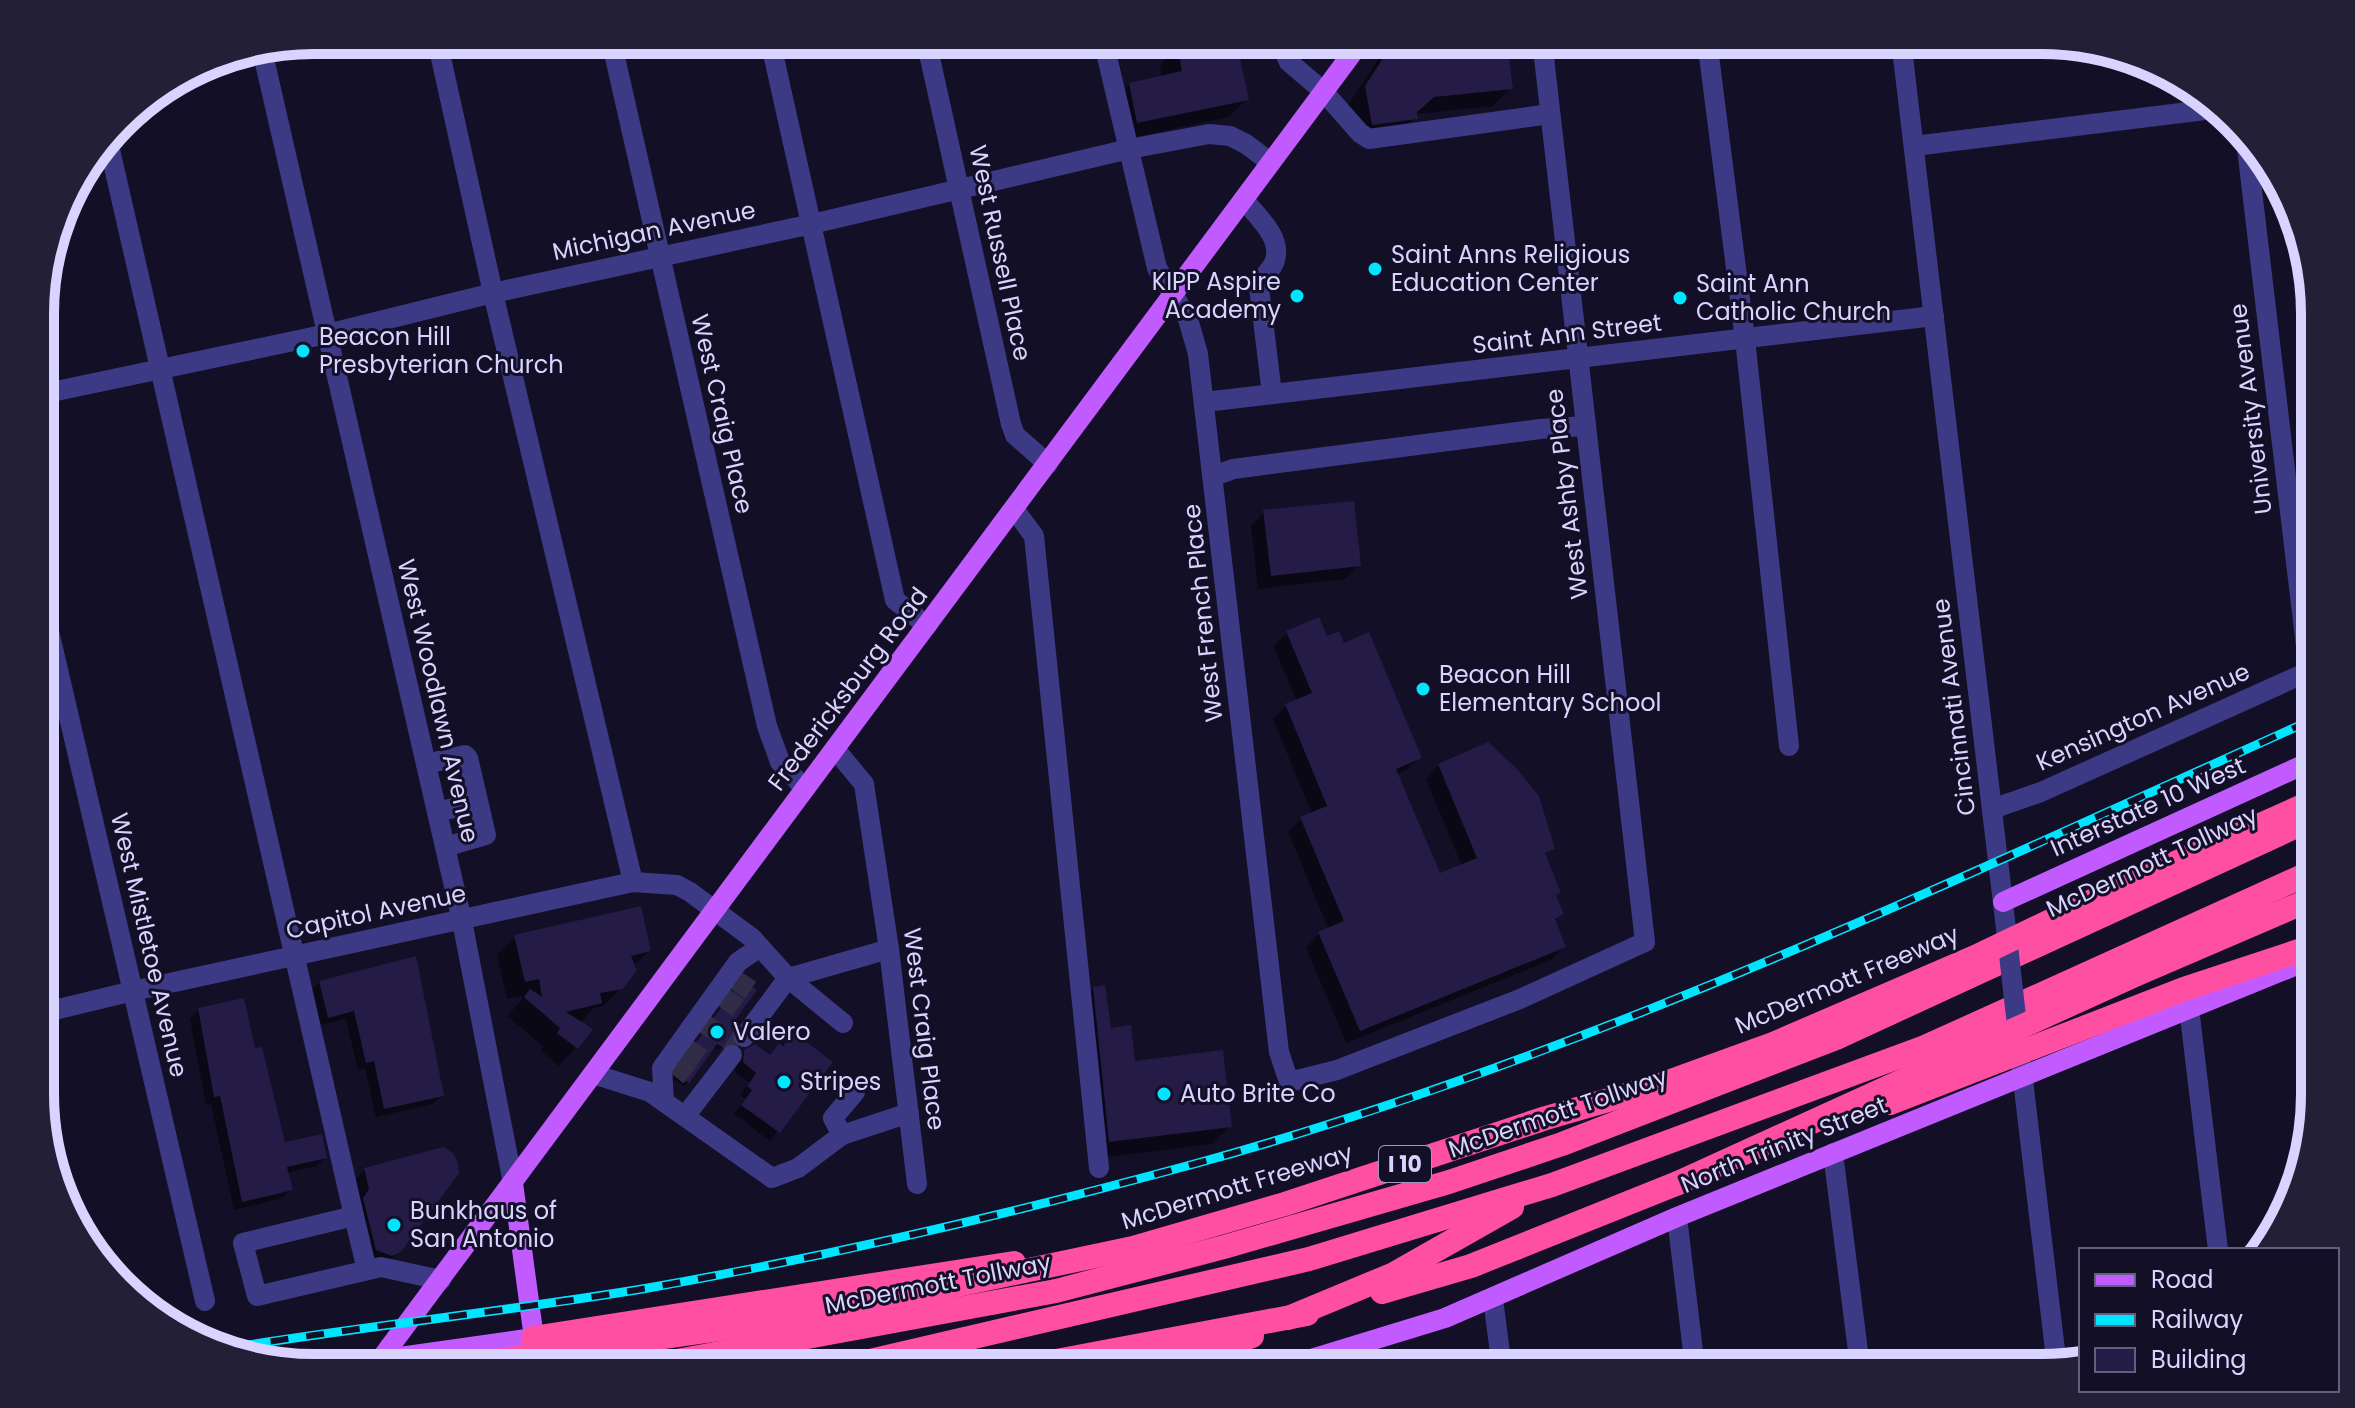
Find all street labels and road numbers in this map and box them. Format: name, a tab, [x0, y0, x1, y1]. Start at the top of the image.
street label: West Russell Place	[962, 142, 1039, 364]
street label: Michigan Avenue	[549, 193, 758, 268]
street label: University Avenue	[2221, 302, 2280, 516]
street label: Saint Ann Street	[1470, 306, 1663, 361]
street label: West Craig Place	[684, 311, 761, 517]
street label: West Ashby Place	[1537, 387, 1596, 601]
street label: West French Place	[1175, 502, 1230, 724]
street label: West Woodlawn Avenue	[390, 556, 487, 846]
street label: Fredericksburg Road	[760, 580, 935, 797]
street label: Cincinnati Avenue	[1924, 597, 1983, 817]
street label: Kensington Avenue	[2031, 655, 2255, 779]
street label: Interstate 10 West	[2045, 749, 2250, 864]
street label: McDermott Tollway	[2041, 798, 2263, 925]
street label: West Mistletoe Avenue	[103, 810, 196, 1080]
street label: Capitol Avenue	[283, 876, 469, 947]
street label: McDermott Freeway	[1730, 917, 1964, 1042]
street label: West Craig Place	[896, 926, 953, 1132]
street label: McDermott Tollway	[1444, 1059, 1672, 1165]
street label: North Trinity Street	[1676, 1088, 1892, 1201]
street label: McDermott Freeway	[1117, 1135, 1357, 1237]
road number: I 10	[1379, 1146, 1431, 1182]
street label: McDermott Tollway	[822, 1245, 1054, 1322]

